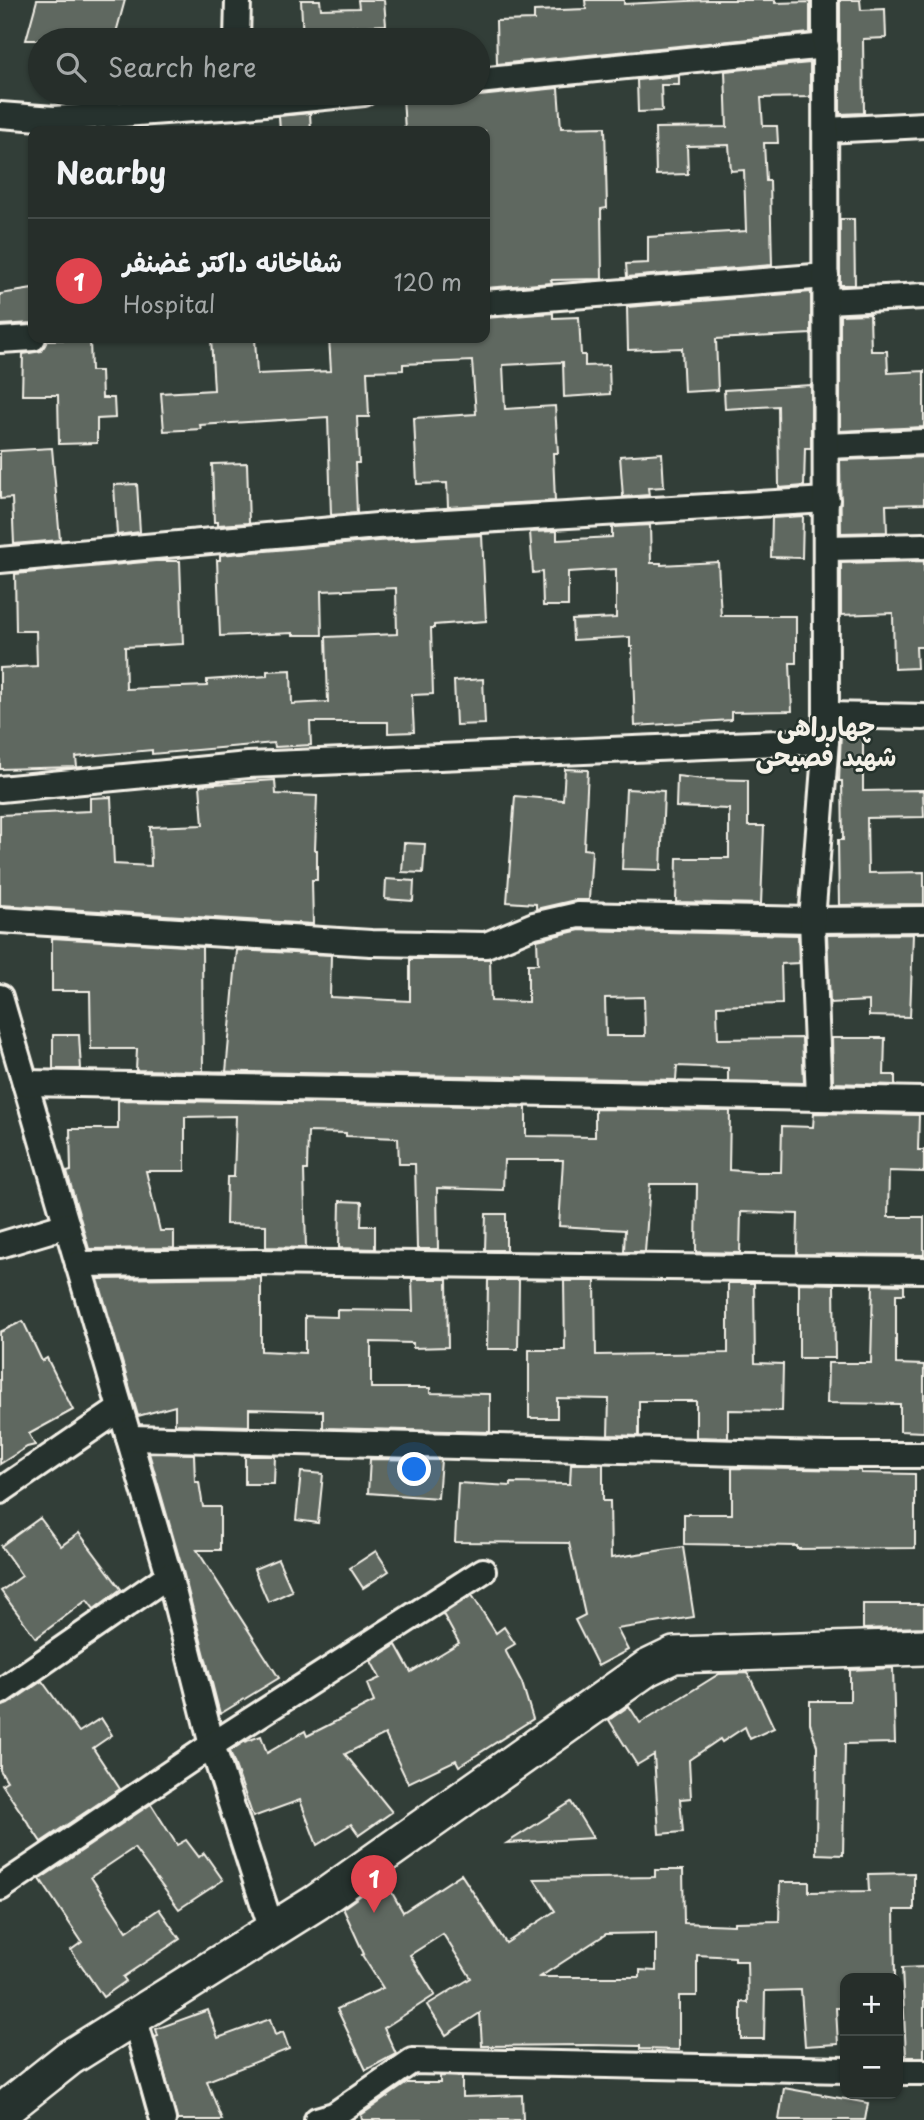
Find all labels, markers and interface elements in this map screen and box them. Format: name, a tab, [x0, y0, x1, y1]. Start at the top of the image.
search box	[28, 28, 490, 105]
text: Search here	[108, 47, 257, 86]
icon: search	[52, 48, 90, 86]
text: Nearby	[56, 149, 166, 194]
text: شفاخانه داکتر غضنفر	[123, 242, 342, 281]
text: 1	[74, 264, 85, 299]
text: 120 m	[394, 264, 462, 299]
text: Hospital	[123, 286, 215, 321]
district label: چهارراهی شهید فصیحی	[756, 706, 896, 775]
your location	[397, 1452, 431, 1486]
pin: 1	[351, 1855, 397, 1913]
map controls	[840, 1973, 903, 2099]
button: +	[840, 1973, 903, 2036]
button: −	[840, 2036, 903, 2099]

